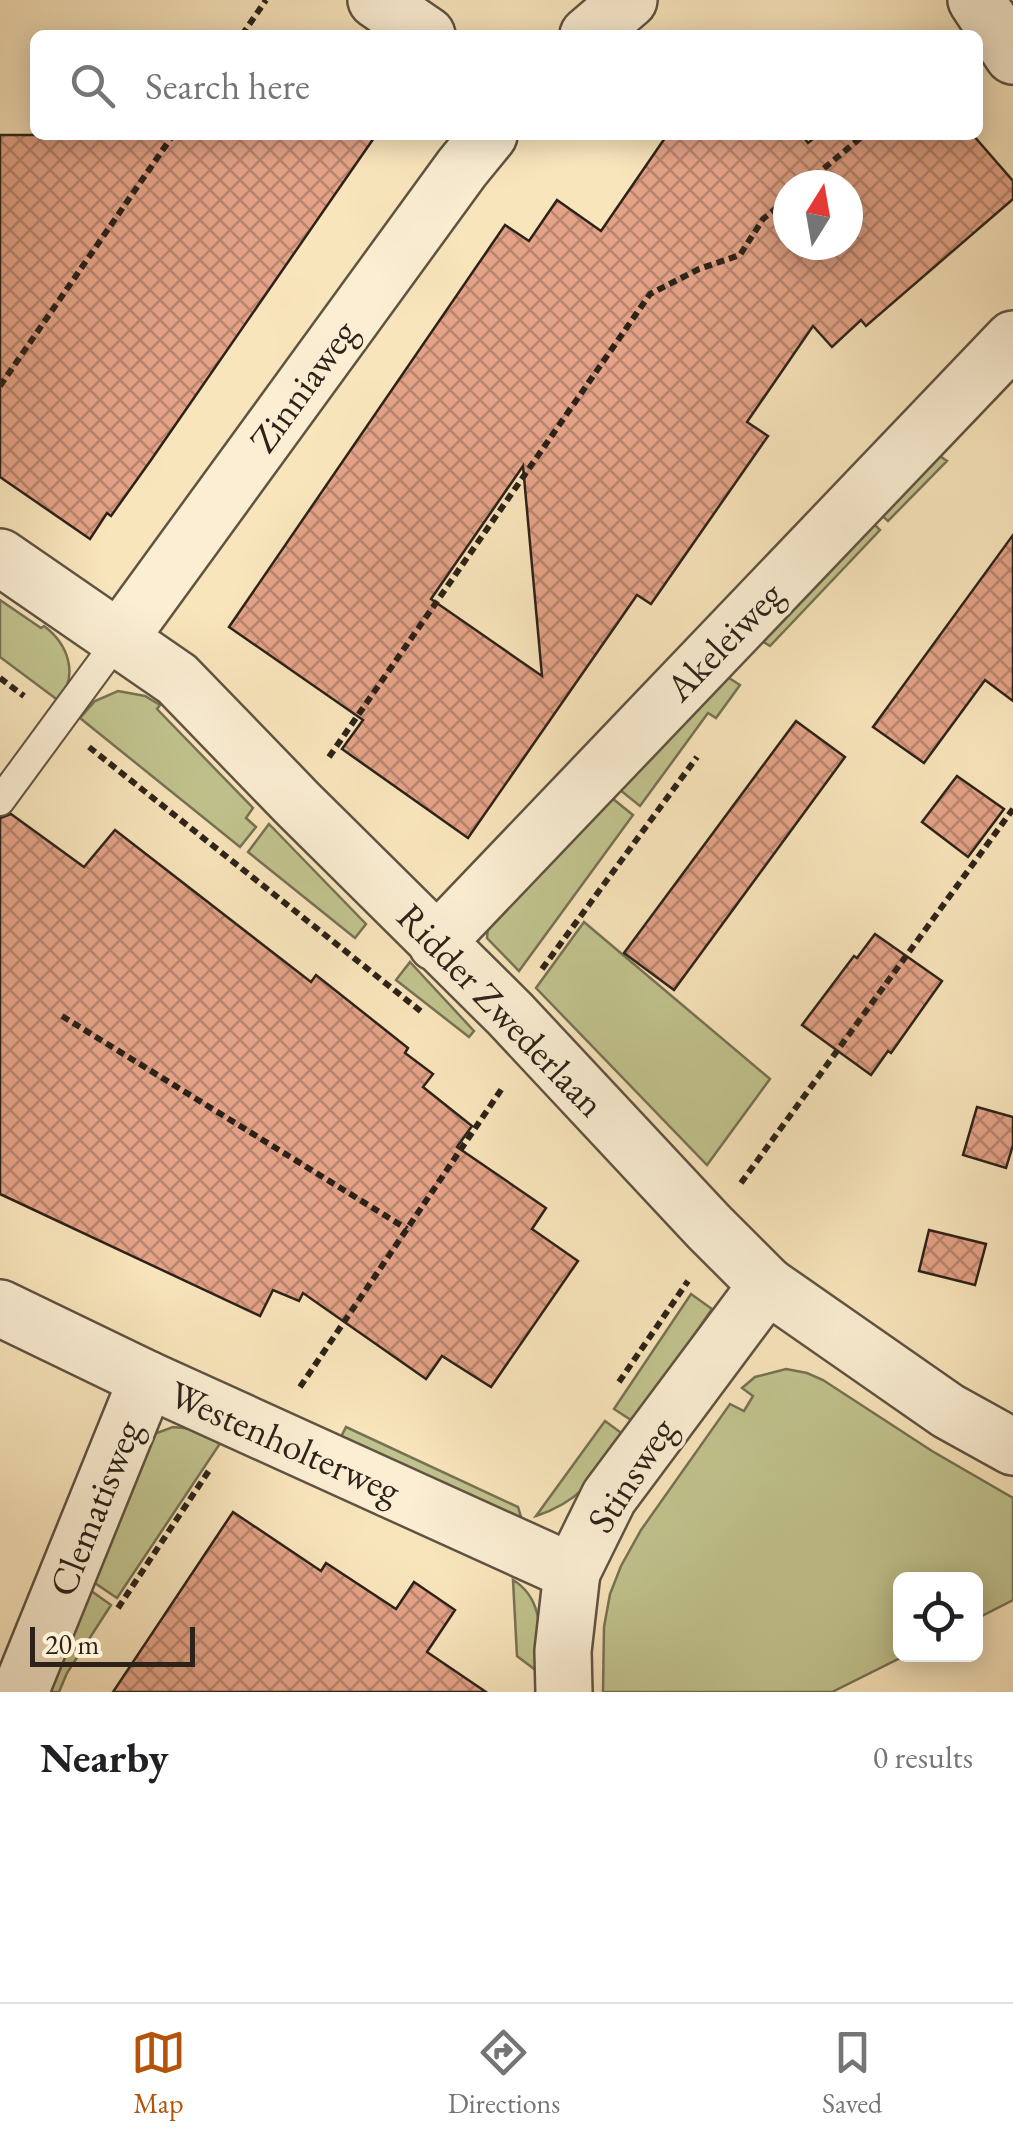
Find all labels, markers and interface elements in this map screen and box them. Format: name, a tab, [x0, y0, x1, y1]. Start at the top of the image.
search box	[30, 30, 983, 140]
icon: search	[65, 58, 120, 113]
text: Search here	[145, 61, 310, 110]
north arrow	[773, 170, 863, 260]
street label: Zinniaweg	[238, 309, 368, 462]
street label: Akeleiweg	[654, 570, 793, 712]
street label: Ridder Zwederlaan	[387, 892, 616, 1127]
street label: Westenholterweg	[162, 1369, 409, 1514]
street label: Stinsweg	[575, 1407, 686, 1542]
street label: Clematisweg	[37, 1412, 152, 1603]
map controls	[893, 1572, 983, 1662]
button: locate	[893, 1572, 983, 1662]
scale bar	[30, 1622, 195, 1666]
text: 20 m	[45, 1626, 99, 1662]
text: Nearby	[40, 1730, 169, 1785]
text: 0 results	[873, 1736, 973, 1778]
tab: Map	[131, 2025, 186, 2121]
tab: Directions	[448, 2025, 560, 2121]
tab: Saved	[822, 2025, 882, 2121]

